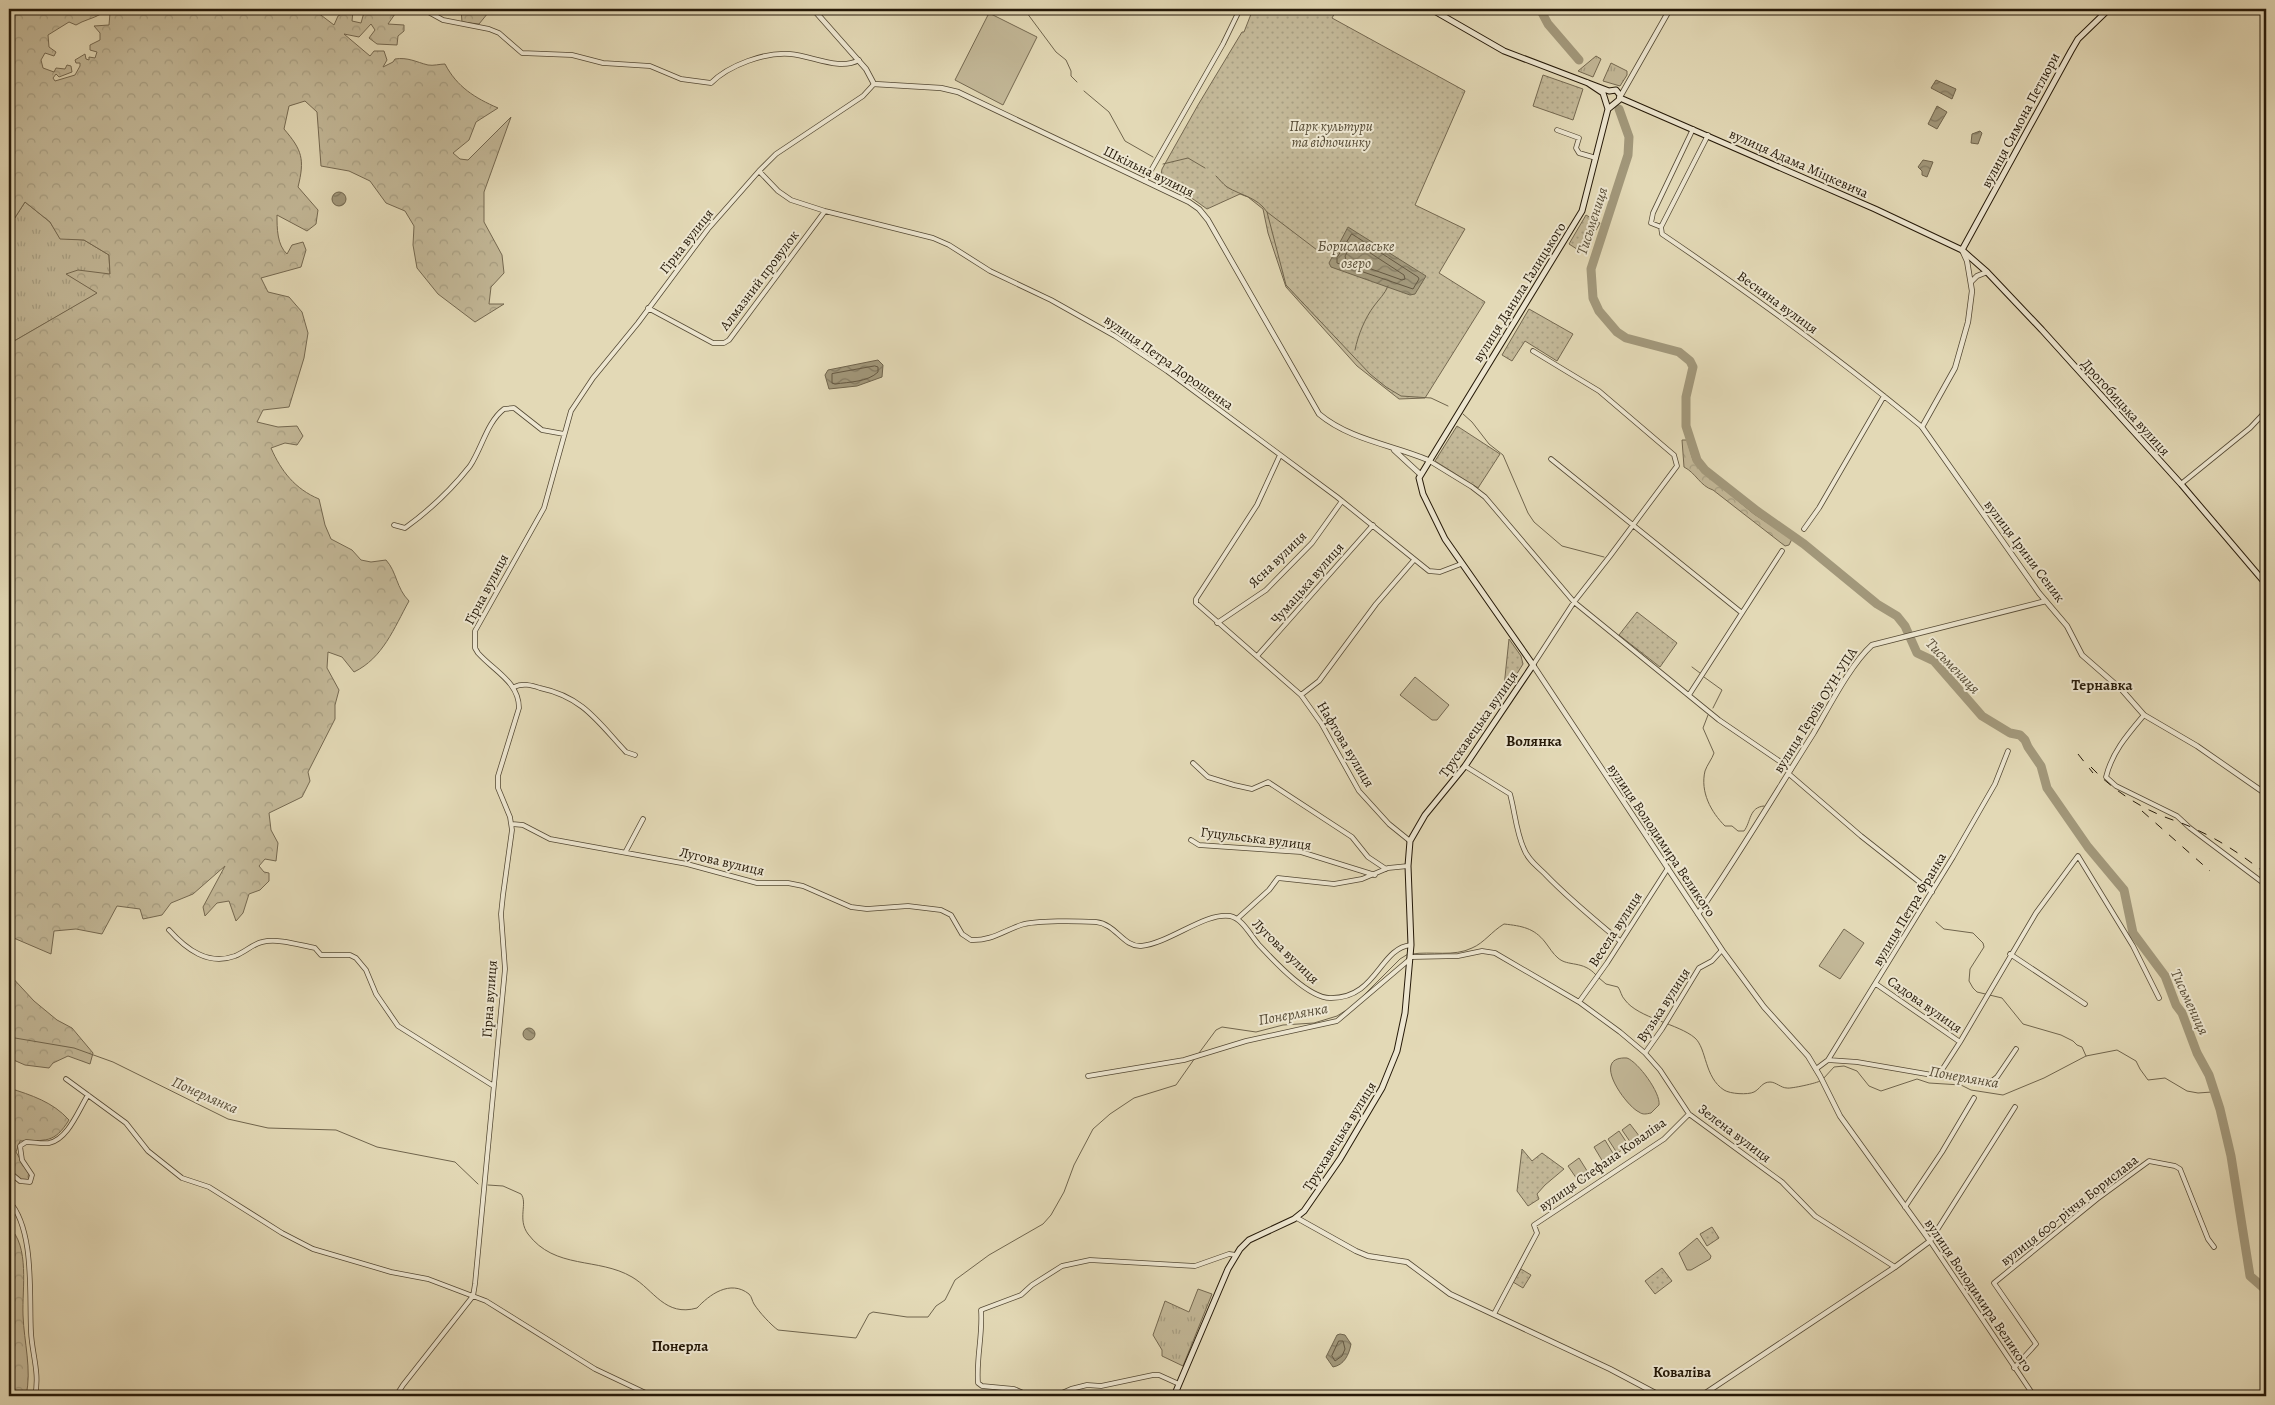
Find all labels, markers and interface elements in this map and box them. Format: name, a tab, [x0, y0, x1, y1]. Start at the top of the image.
street label: вулиця Симона Петлюри	[1977, 49, 2064, 191]
park label: Парк культури та відпочинку	[1289, 117, 1373, 152]
street label: вулиця Адама Міцкевича	[1726, 124, 1872, 203]
street label: Шкільна вулиця	[1100, 141, 1198, 202]
water label: Тисьмениця	[1572, 184, 1612, 258]
street label: Гірна вулиця	[655, 205, 718, 278]
street label: вулиця Данила Галицького	[1468, 219, 1570, 366]
street label: Алмазний провулок	[715, 226, 803, 335]
water label: Бориславське озеро	[1318, 236, 1395, 273]
street label: Весняна вулиця	[1733, 267, 1822, 338]
street label: вулиця Петра Дорошенка	[1100, 310, 1238, 415]
street label: Дрогобицька вулиця	[2077, 355, 2175, 460]
street label: вулиця Ірини Сеник	[1980, 496, 2069, 606]
street label: Ясна вулиця	[1244, 527, 1311, 592]
street label: Чумацька вулиця	[1266, 538, 1348, 628]
street label: Гірна вулиця	[460, 550, 513, 628]
water label: Тисьмениця	[1921, 634, 1985, 698]
street label: вулиця Героїв ОУН-УПА	[1769, 643, 1862, 777]
street label: Трускавецька вулиця	[1435, 667, 1522, 781]
district label: Тернавка	[2071, 675, 2133, 695]
street label: Нафтова вулиця	[1312, 698, 1379, 791]
district label: Волянка	[1506, 731, 1563, 751]
street label: вулиця Володимира Великого	[1603, 760, 1720, 921]
street label: Гуцульська вулиця	[1199, 822, 1313, 855]
street label: Лугова вулиця	[678, 842, 766, 881]
street label: вулиця Петра Франка	[1868, 848, 1951, 970]
street label: Весела вулиця	[1584, 888, 1647, 970]
street label: Лугова вулиця	[1248, 914, 1324, 988]
street label: Гірна вулиця	[477, 959, 502, 1038]
street label: Вузька вулиця	[1632, 964, 1695, 1046]
water label: Тисьмениця	[2166, 966, 2214, 1038]
street label: Садова вулиця	[1883, 971, 1966, 1037]
water label: Понерлянка	[1257, 998, 1329, 1030]
water label: Понерлянка	[1928, 1061, 2000, 1093]
water label: Понерлянка	[169, 1072, 241, 1118]
street label: Трускавецька вулиця	[1298, 1078, 1381, 1195]
street label: Зелена вулиця	[1694, 1100, 1775, 1167]
street label: вулиця Стефана Коваліва	[1535, 1113, 1670, 1216]
street label: вулиця 600-річчя Борислава	[1996, 1150, 2143, 1270]
street label: вулиця Володимира Великого	[1920, 1215, 2037, 1376]
district label: Понерла	[652, 1336, 709, 1356]
district label: Коваліва	[1653, 1362, 1712, 1382]

